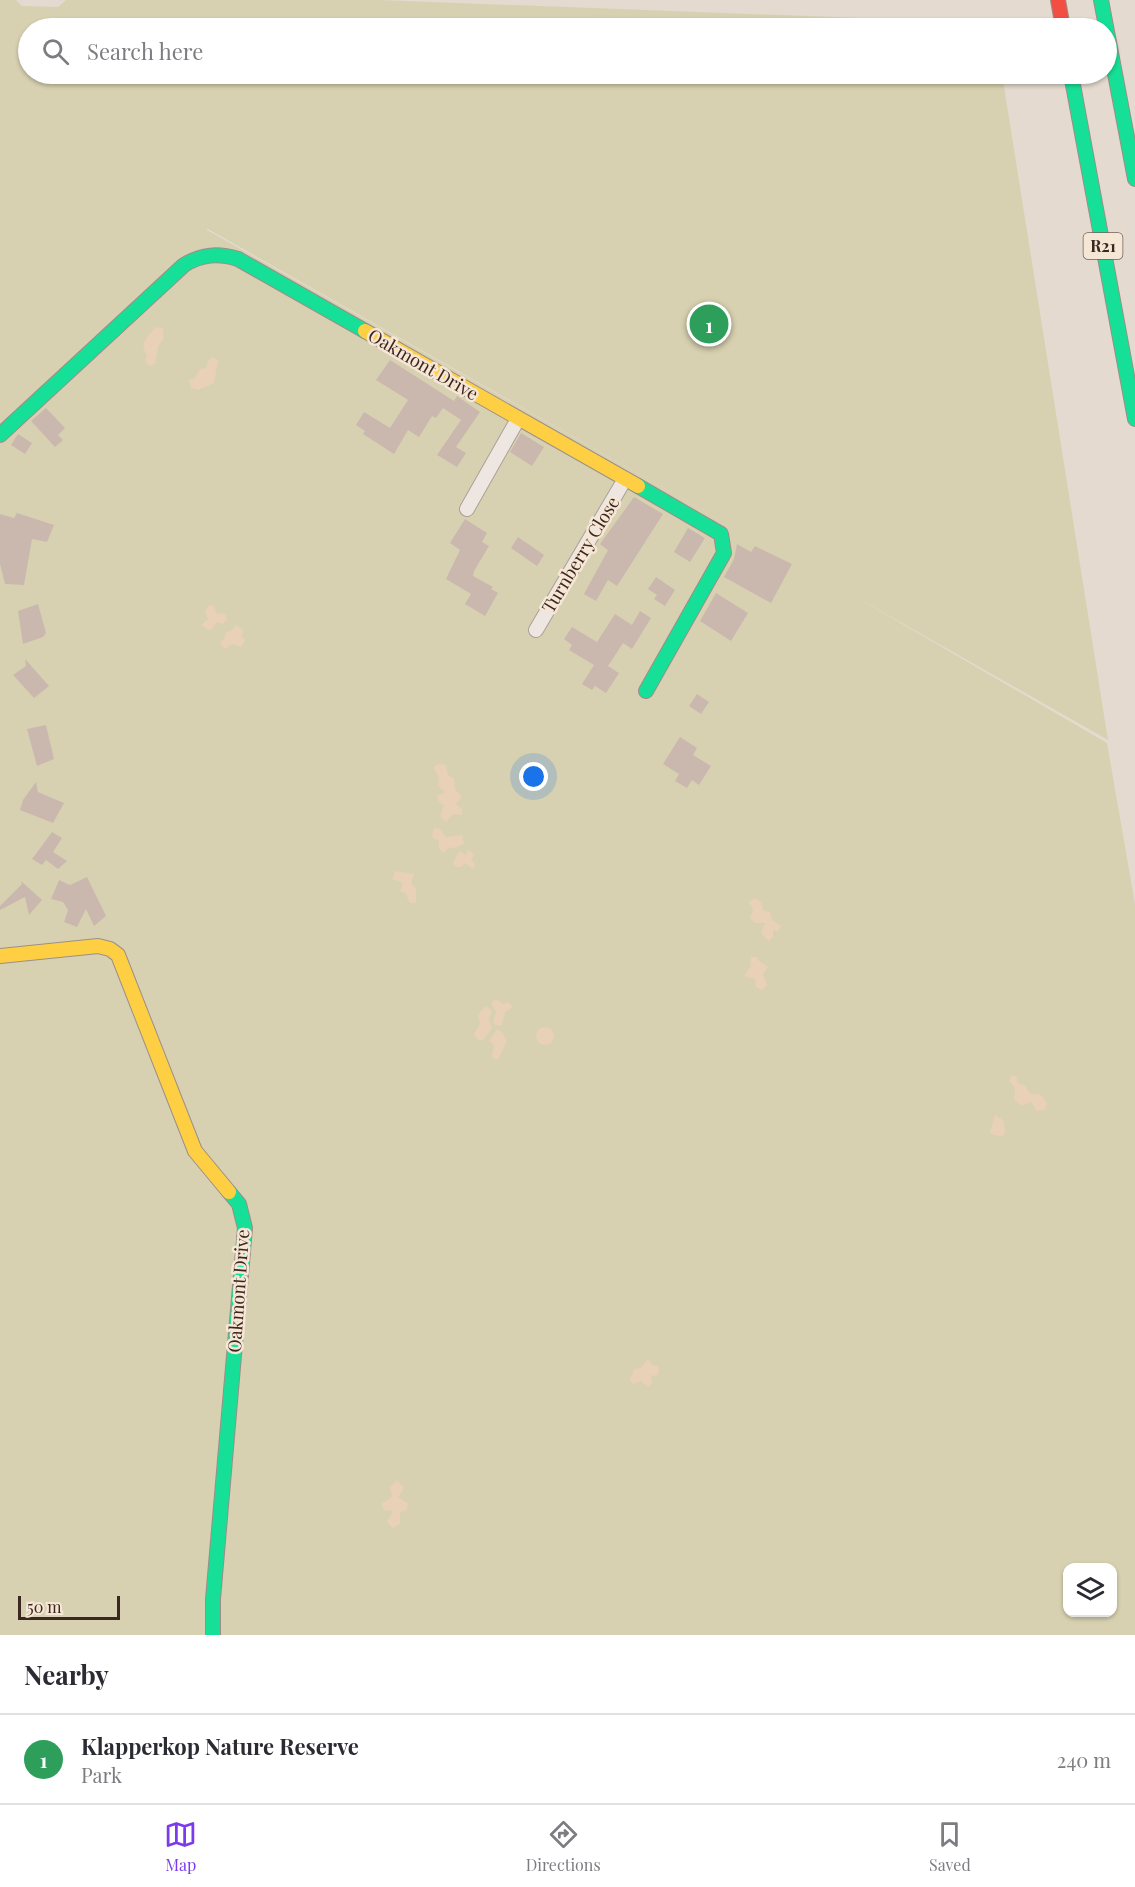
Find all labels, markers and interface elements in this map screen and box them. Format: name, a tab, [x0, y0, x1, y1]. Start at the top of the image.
search box	[18, 18, 1117, 84]
icon: search	[39, 35, 72, 68]
text: Search here	[87, 36, 203, 66]
road number: R21	[1084, 233, 1122, 259]
pin: 1	[690, 302, 728, 346]
street label: Oakmont Drive	[364, 323, 483, 405]
street label: Turnberry Close	[536, 492, 624, 617]
your location	[519, 762, 548, 791]
street label: Oakmont Drive	[222, 1229, 254, 1353]
map controls	[1063, 1563, 1117, 1617]
button: layers	[1063, 1563, 1117, 1617]
scale bar	[18, 1593, 120, 1620]
text: 50 m	[27, 1596, 61, 1617]
text: Nearby	[24, 1657, 109, 1692]
text: Klapperkop Nature Reserve	[81, 1731, 359, 1761]
text: 1	[40, 1746, 47, 1773]
text: 240 m	[1057, 1746, 1111, 1773]
text: Park	[81, 1761, 122, 1788]
tab: Map	[164, 1818, 197, 1875]
tab: Directions	[526, 1818, 601, 1875]
tab: Saved	[929, 1818, 971, 1875]

